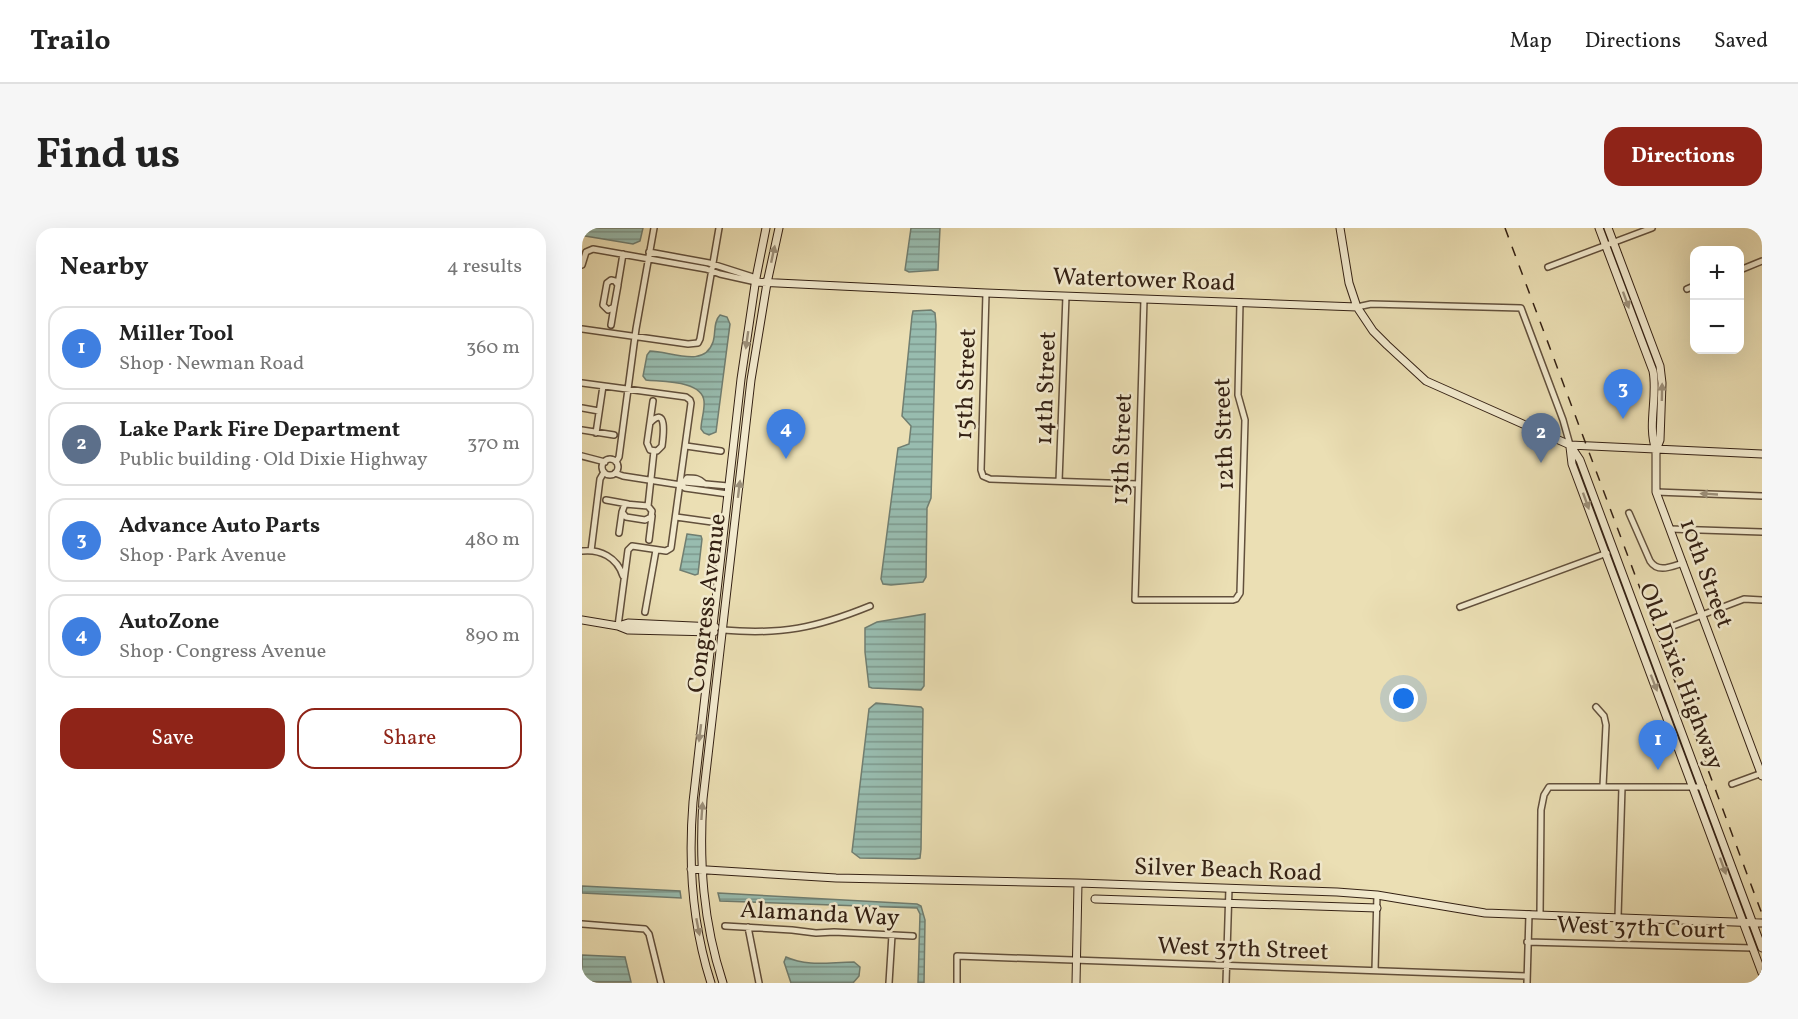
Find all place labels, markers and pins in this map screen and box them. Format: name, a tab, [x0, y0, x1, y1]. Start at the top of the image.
pin: 3	[1604, 370, 1642, 419]
pin: 4	[766, 410, 806, 459]
pin: 2	[1522, 414, 1560, 463]
pin: 1	[1638, 720, 1678, 770]

